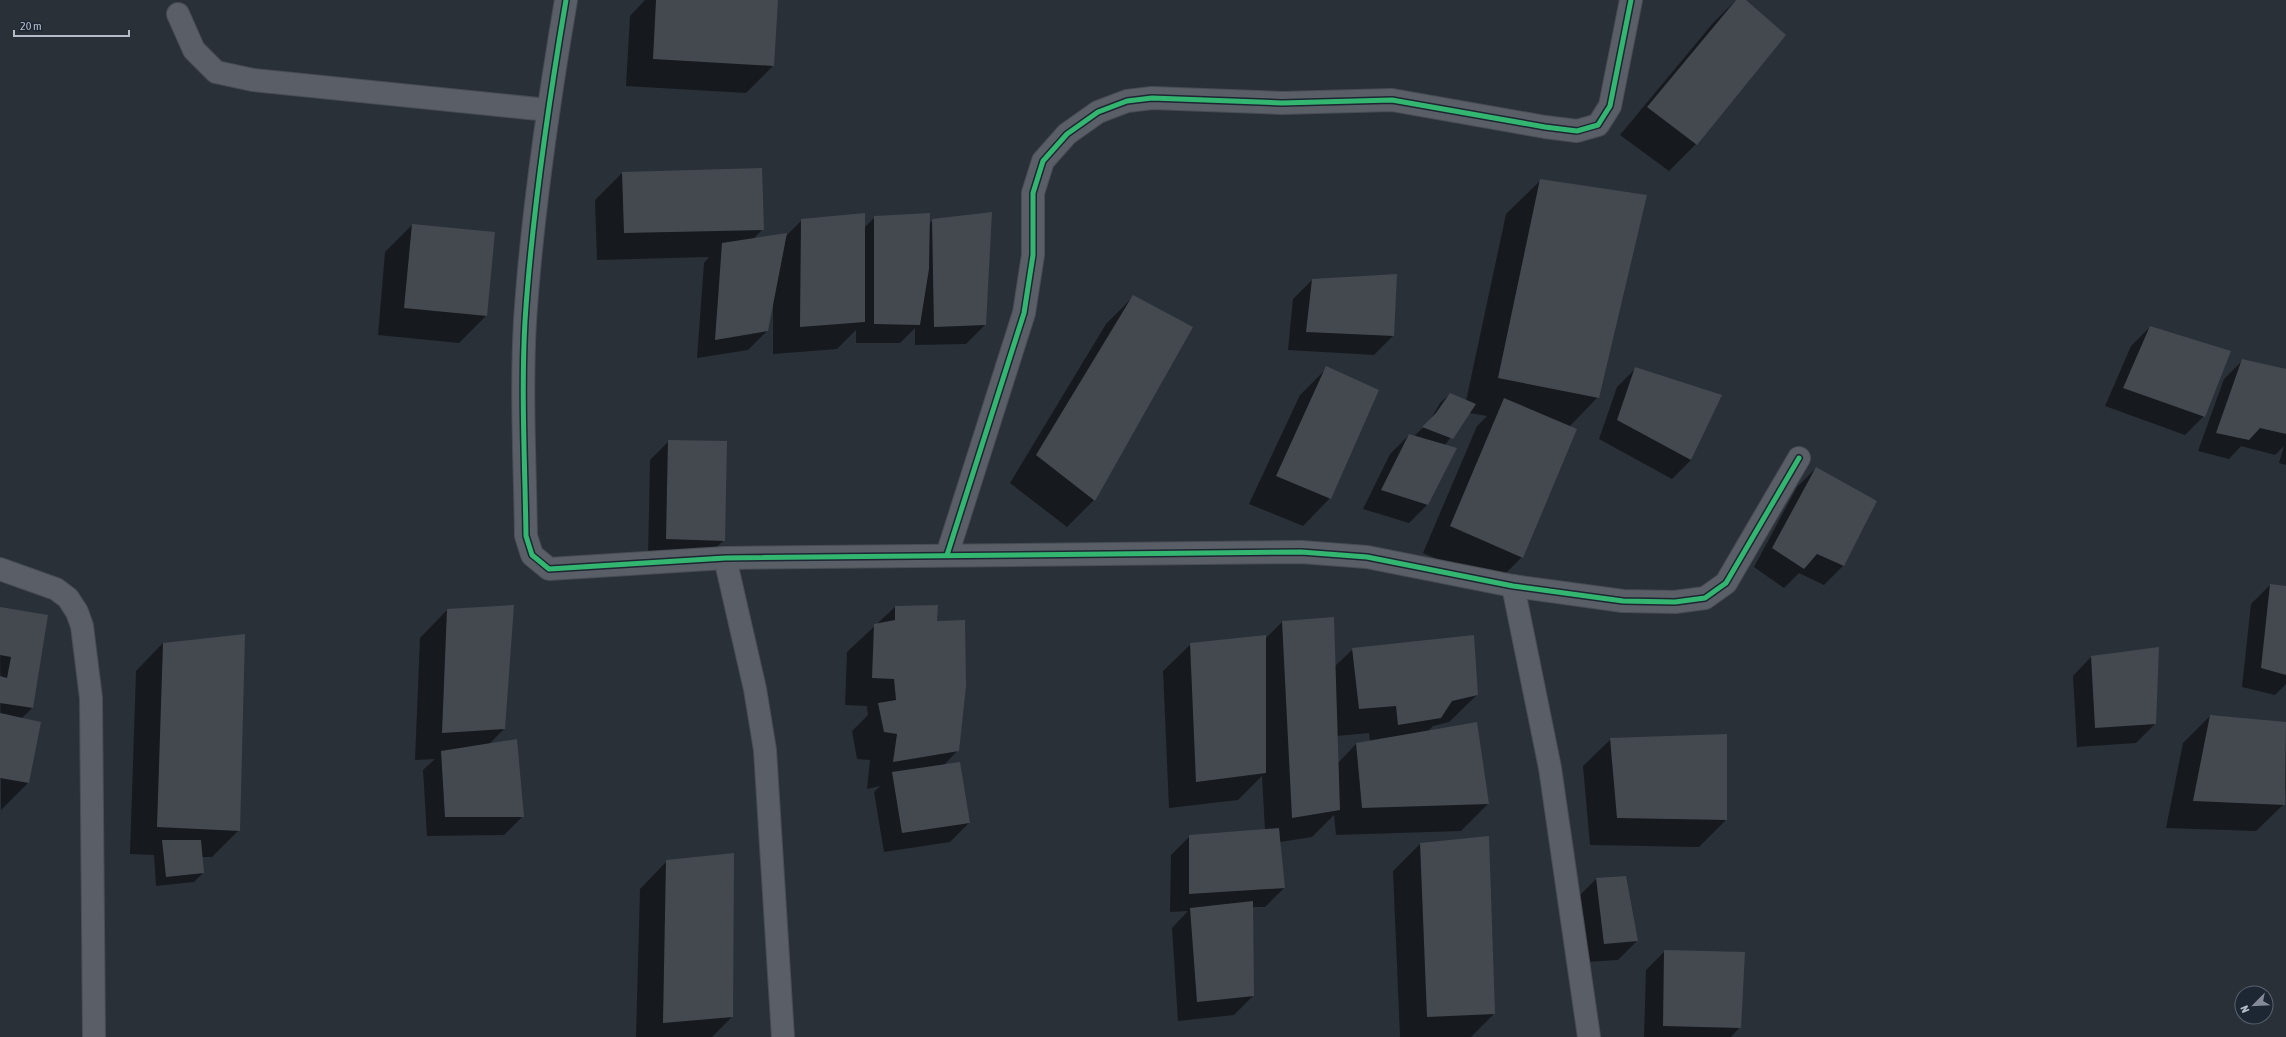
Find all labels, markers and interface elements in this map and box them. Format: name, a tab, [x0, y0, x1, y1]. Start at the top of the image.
scale bar	[14, 12, 129, 38]
text: 20 m	[20, 19, 42, 33]
north arrow	[2234, 985, 2274, 1025]
text: N	[2238, 1004, 2252, 1014]

